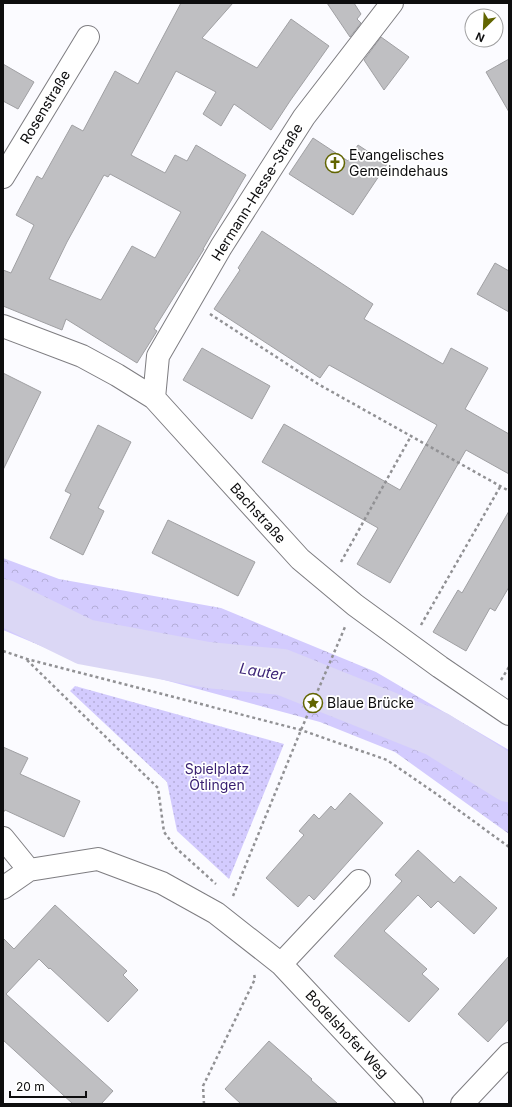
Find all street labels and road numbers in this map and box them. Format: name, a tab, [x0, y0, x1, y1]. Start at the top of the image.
street label: Rosenstraße	[16, 67, 73, 147]
street label: Hermann-Hesse-Straße	[207, 120, 306, 263]
street label: Bachstraße	[227, 479, 290, 546]
street label: Bodelshofer Weg	[302, 986, 392, 1081]

